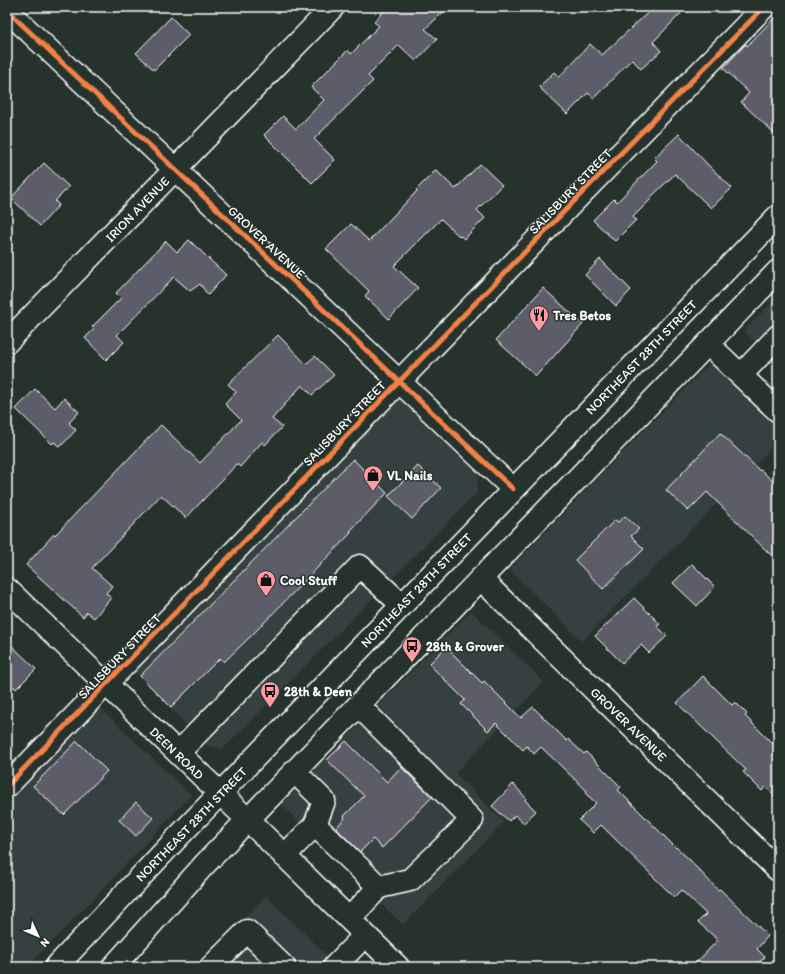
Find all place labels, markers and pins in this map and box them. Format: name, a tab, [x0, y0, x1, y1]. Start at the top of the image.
restaurant icon: Tres Betos	[528, 304, 550, 332]
place label: Tres Betos	[552, 308, 611, 323]
shop icon: VL Nails	[362, 464, 384, 492]
place label: VL Nails	[387, 468, 433, 483]
shop icon: Cool Stuff	[255, 569, 277, 597]
place label: Cool Stuff	[280, 573, 338, 588]
bus stop icon: 28th & Grover	[401, 635, 423, 663]
place label: 28th & Grover	[426, 639, 505, 654]
bus stop icon: 28th & Deen	[259, 680, 281, 708]
place label: 28th & Deen	[284, 684, 353, 699]

